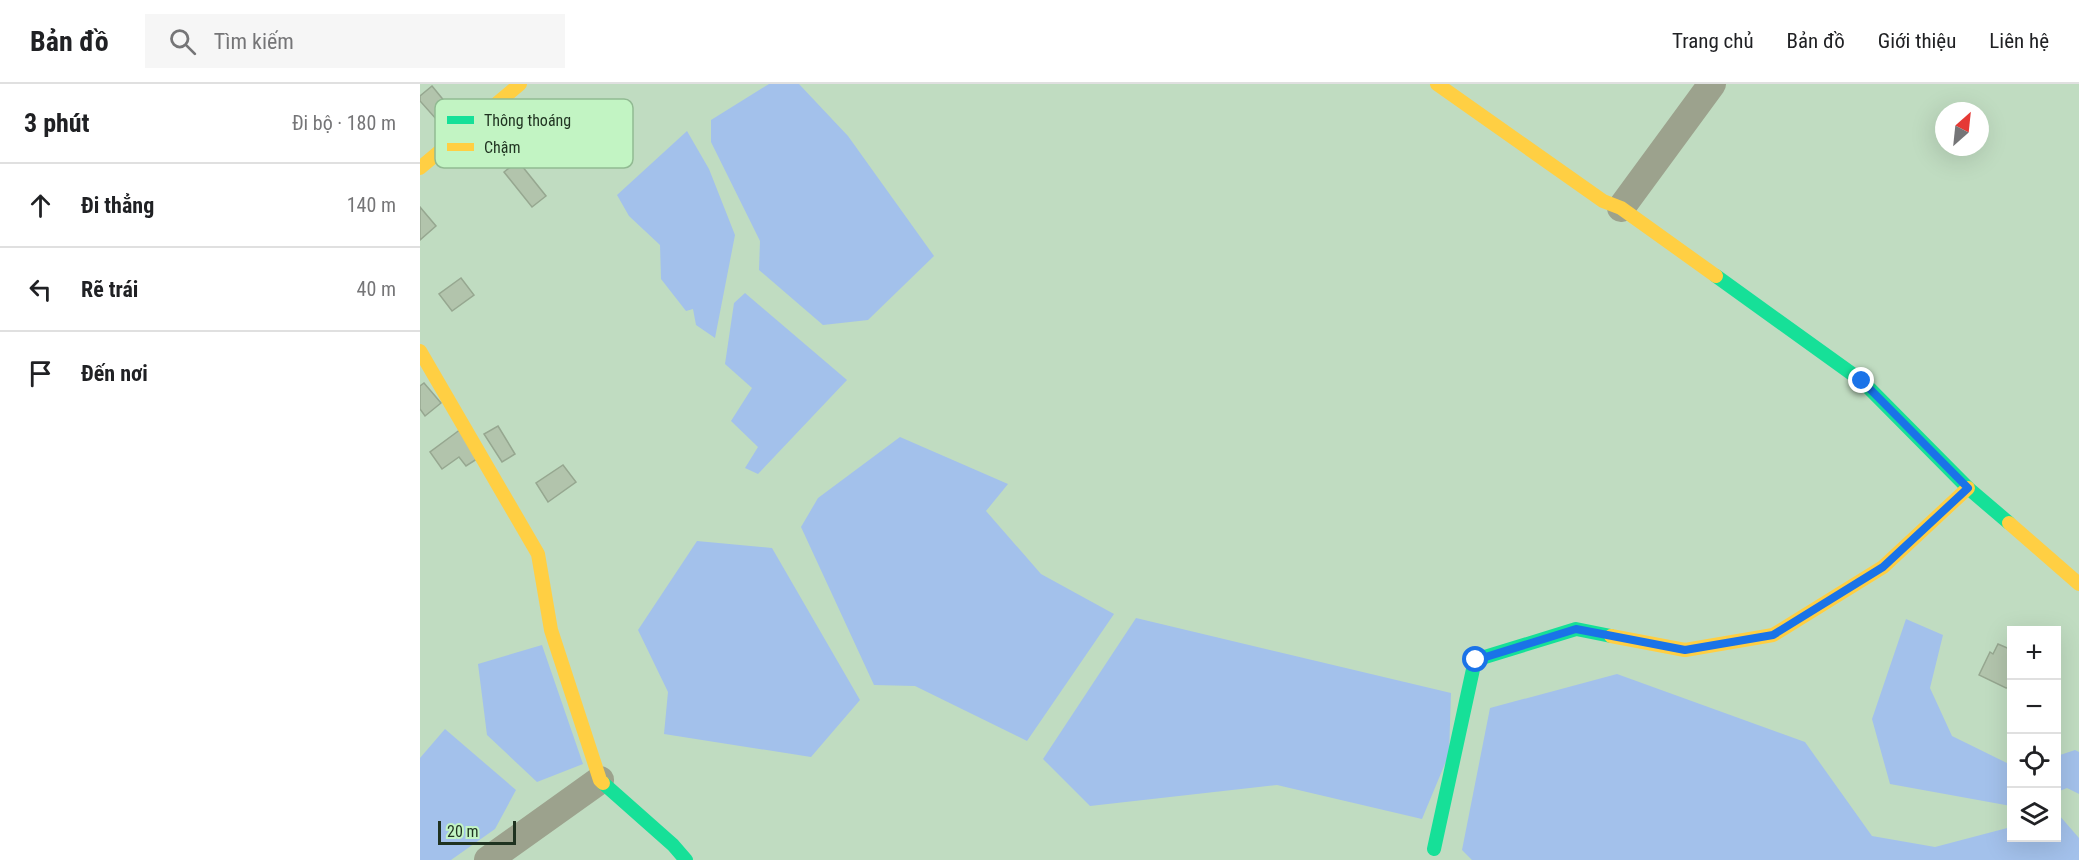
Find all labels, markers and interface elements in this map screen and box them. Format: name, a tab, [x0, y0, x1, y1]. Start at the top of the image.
search box	[145, 14, 565, 68]
text: Bản đồ	[30, 25, 109, 58]
icon: search	[166, 25, 199, 58]
text: Tìm kiếm	[214, 29, 294, 54]
text: Trang chủ	[1672, 29, 1754, 53]
text: Bản đồ	[1787, 29, 1845, 53]
text: Giới thiệu	[1878, 29, 1956, 53]
text: Liên hệ	[1989, 29, 2049, 53]
legend	[435, 99, 633, 168]
north arrow	[1935, 102, 1989, 156]
text: 3 phút	[24, 108, 90, 138]
text: Đi bộ · 180 m	[292, 111, 396, 135]
text: Thông thoáng	[484, 111, 571, 130]
text: Chậm	[484, 138, 521, 157]
icon: ahead	[24, 189, 57, 222]
text: Đi thẳng	[81, 193, 154, 218]
text: 140 m	[347, 193, 396, 217]
icon: left	[24, 273, 57, 306]
text: Rẽ trái	[81, 277, 138, 302]
text: 40 m	[357, 277, 396, 301]
icon: arrive	[24, 357, 57, 390]
text: Đến nơi	[81, 361, 148, 386]
route end	[1848, 367, 1874, 393]
map controls	[2007, 626, 2061, 842]
button: +	[2007, 626, 2061, 680]
route start	[1462, 646, 1488, 672]
button: −	[2007, 680, 2061, 734]
button: locate	[2007, 734, 2061, 788]
button: layers	[2007, 788, 2061, 842]
scale bar	[438, 818, 516, 846]
text: 20 m	[447, 822, 479, 841]

